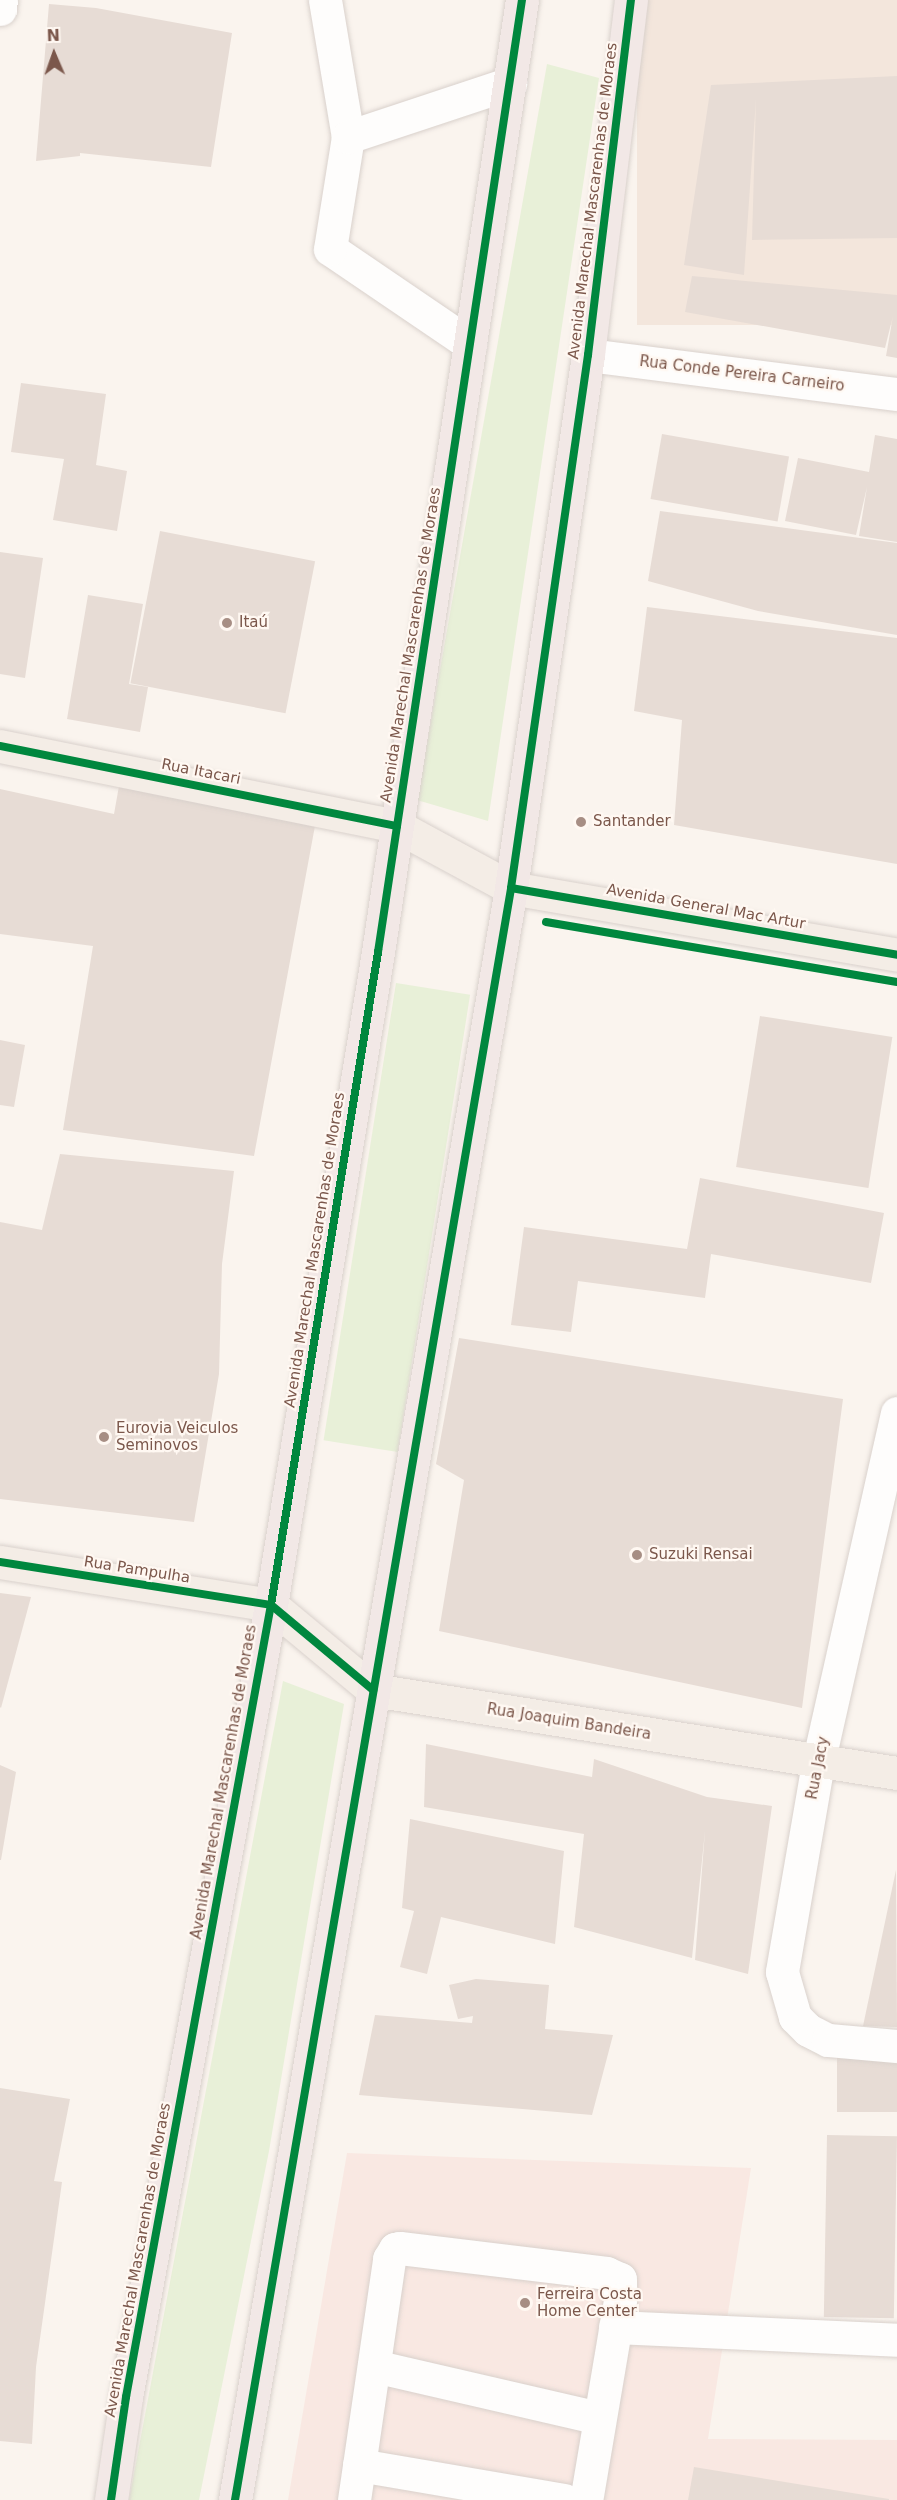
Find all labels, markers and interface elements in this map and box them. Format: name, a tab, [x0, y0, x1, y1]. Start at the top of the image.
north arrow	[24, 24, 84, 84]
text: N	[46, 26, 60, 45]
street label: Avenida Marechal Mascarenhas de Moraes	[565, 42, 621, 360]
street label: Rua Conde Pereira Carneiro	[638, 352, 846, 396]
street label: Avenida Marechal Mascarenhas de Moraes	[377, 486, 445, 804]
place label: Itaú	[239, 614, 268, 632]
marker: Itaú	[220, 616, 234, 630]
street label: Rua Itacari	[160, 755, 242, 789]
place label: Santander	[593, 813, 671, 831]
marker: Santander	[574, 815, 588, 829]
street label: Avenida General Mac Artur	[605, 881, 807, 933]
street label: Avenida Marechal Mascarenhas de Moraes	[281, 1091, 349, 1409]
place label: Eurovia Veiculos Seminovos	[116, 1419, 238, 1454]
marker: Eurovia Veiculos Seminovos	[97, 1430, 111, 1444]
place label: Suzuki Rensai	[649, 1546, 753, 1564]
marker: Suzuki Rensai	[630, 1548, 644, 1562]
street label: Rua Pampulha	[83, 1553, 191, 1587]
street label: Avenida Marechal Mascarenhas de Moraes	[187, 1623, 261, 1941]
street label: Rua Joaquim Bandeira	[486, 1700, 652, 1744]
street label: Rua Jacy	[803, 1735, 833, 1801]
street label: Avenida Marechal Mascarenhas de Moraes	[101, 2101, 175, 2419]
place label: Ferreira Costa Home Center	[537, 2285, 642, 2320]
marker: Ferreira Costa Home Center	[518, 2296, 532, 2310]

